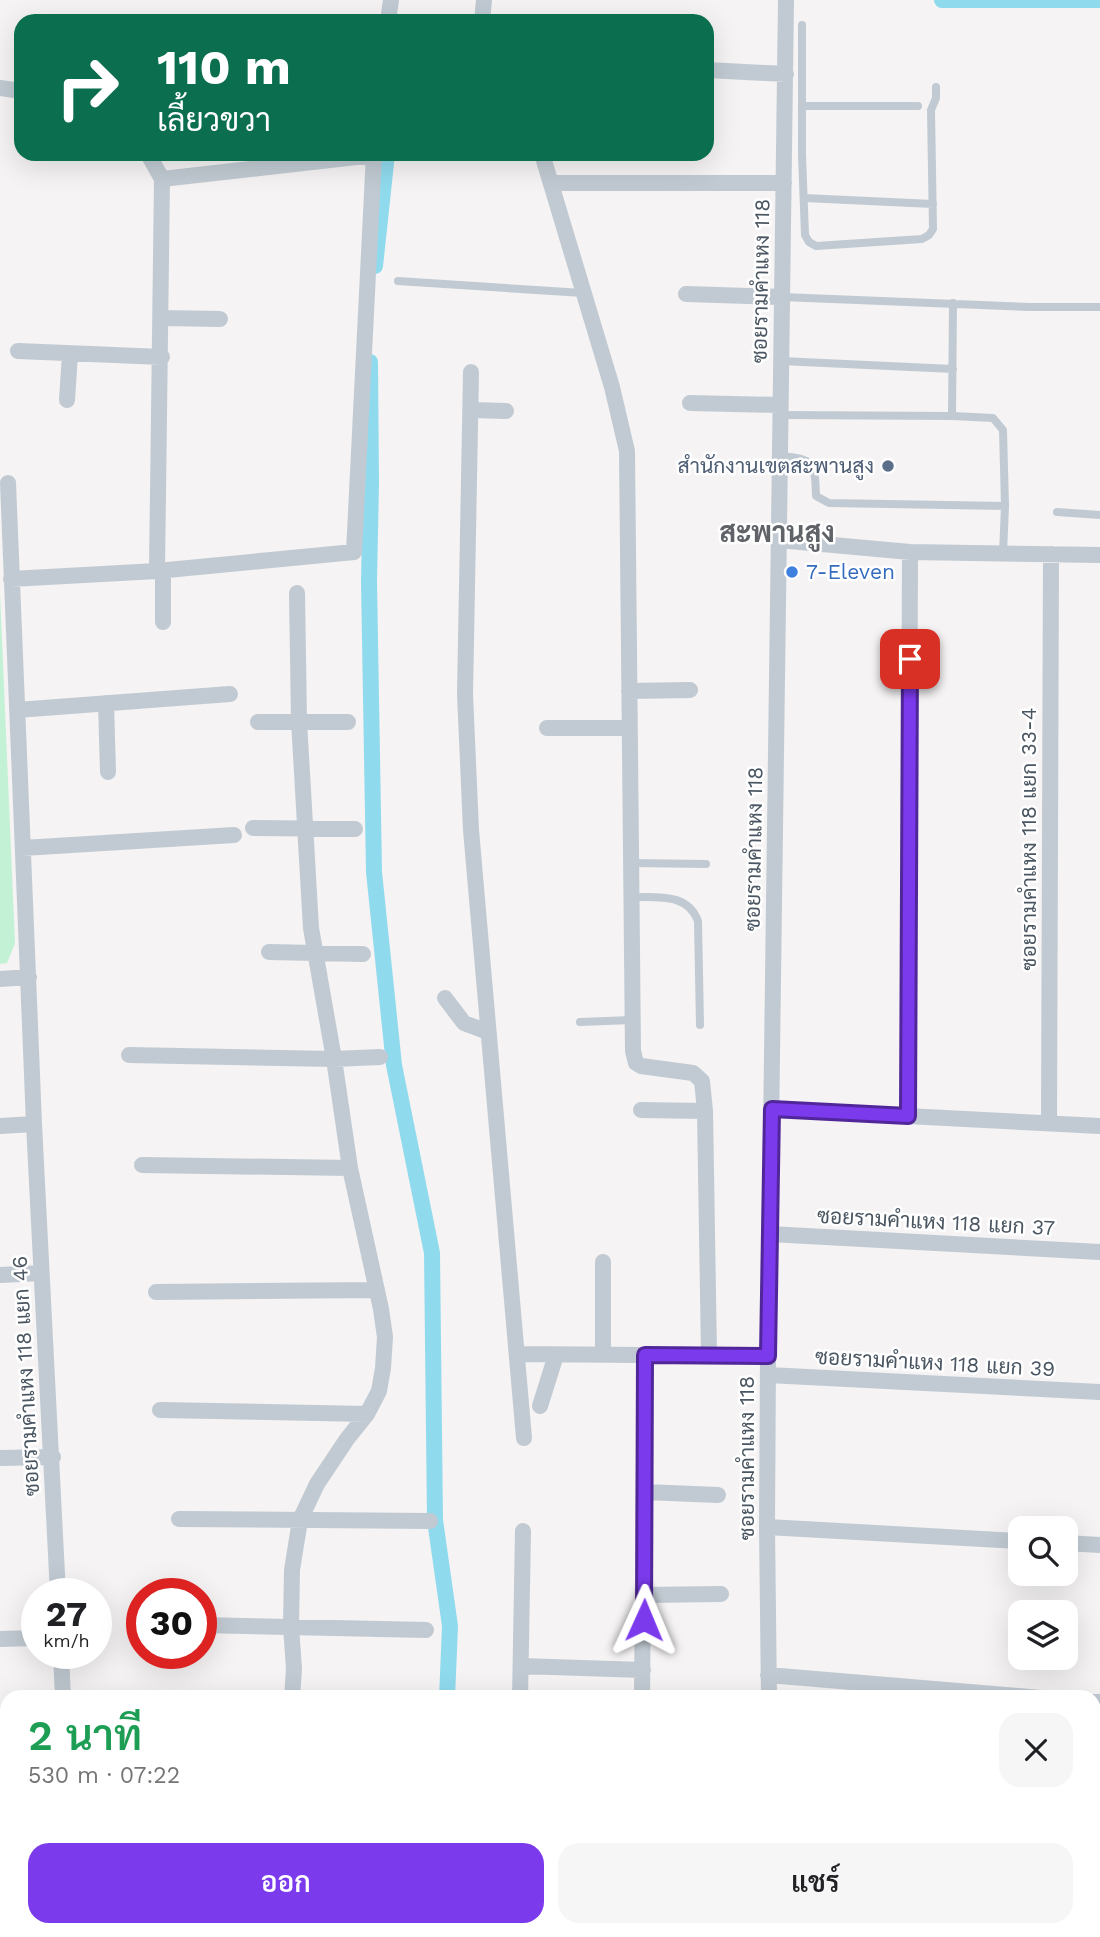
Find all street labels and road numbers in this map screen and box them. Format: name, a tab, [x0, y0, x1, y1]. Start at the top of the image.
street label: ซอยรามคำแหง 118	[747, 199, 774, 363]
street label: ซอยรามคำแหง 118 แยก 33-4	[1016, 707, 1041, 971]
street label: ซอยรามคำแหง 118	[740, 767, 767, 931]
street label: ซอยรามคำแหง 118 แยก 37	[816, 1203, 1056, 1240]
street label: ซอยรามคำแหง 118 แยก 46	[7, 1255, 44, 1497]
street label: ซอยรามคำแหง 118 แยก 39	[814, 1344, 1056, 1381]
street label: ซอยรามคำแหง 118	[734, 1376, 759, 1540]

